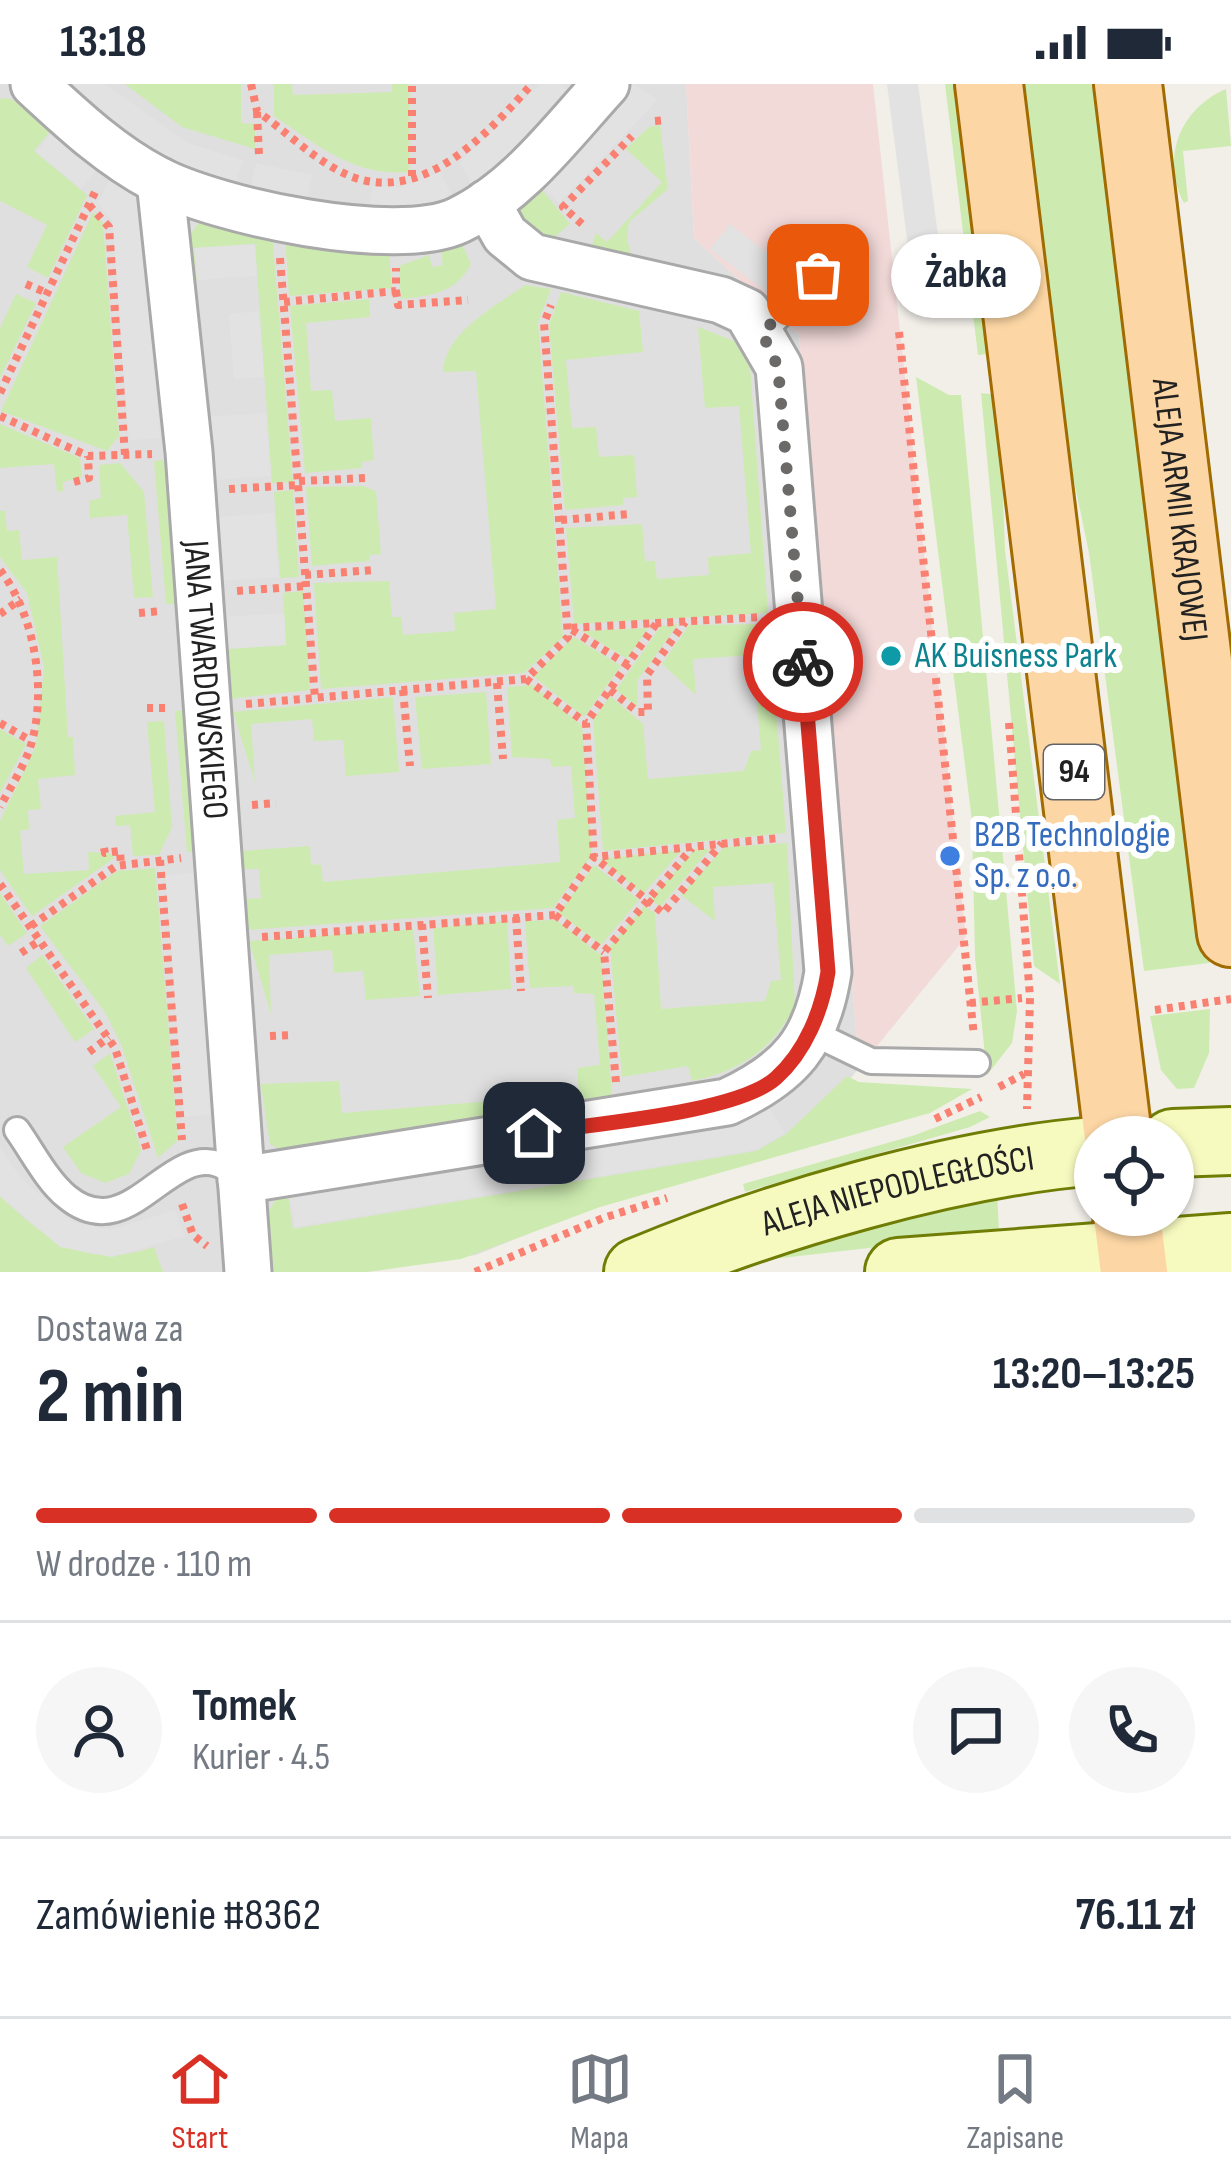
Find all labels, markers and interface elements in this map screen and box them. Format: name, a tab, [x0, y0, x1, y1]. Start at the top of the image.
text: 13:18	[60, 15, 147, 70]
pin	[767, 224, 869, 326]
callout: Żabka	[890, 233, 1040, 317]
icon: bag	[785, 242, 851, 308]
text: Żabka	[925, 252, 1007, 299]
street label: ALEJA ARMII KRAJOWEJ	[1142, 375, 1217, 644]
street label: JANA TWARDOWSKIEGO	[174, 538, 237, 821]
courier	[743, 602, 863, 722]
icon: bike	[770, 629, 836, 695]
place label: AK Buisness Park	[914, 635, 1117, 678]
marker: AK Buisness Park	[878, 643, 904, 669]
road number: 94	[1044, 745, 1104, 799]
place label: B2B Technologie Sp. z o.o.	[974, 814, 1171, 898]
marker: B2B Technologie Sp. z o.o.	[937, 843, 963, 869]
pin	[483, 1082, 585, 1184]
icon: home	[501, 1100, 567, 1166]
map controls	[1074, 1116, 1194, 1236]
button: locate	[1074, 1116, 1194, 1236]
street label: ALEJA NIEPODLEGŁOŚCI	[755, 1137, 1037, 1246]
text: Dostawa za	[36, 1306, 184, 1353]
text: 13:20–13:25	[993, 1347, 1195, 1402]
text: 2 min	[36, 1351, 185, 1444]
text: W drodze · 110 m	[36, 1541, 252, 1588]
button: person	[36, 1667, 162, 1793]
button: chat	[913, 1667, 1039, 1793]
button: phone	[1069, 1667, 1195, 1793]
text: Tomek	[192, 1679, 297, 1734]
text: Kurier · 4.5	[192, 1734, 330, 1781]
text: Zamówienie #8362	[36, 1888, 321, 1943]
text: 76.11 zł	[1075, 1888, 1195, 1943]
tab: Start	[167, 2046, 233, 2158]
tab: Mapa	[567, 2046, 633, 2158]
tab: Zapisane	[966, 2046, 1064, 2158]

